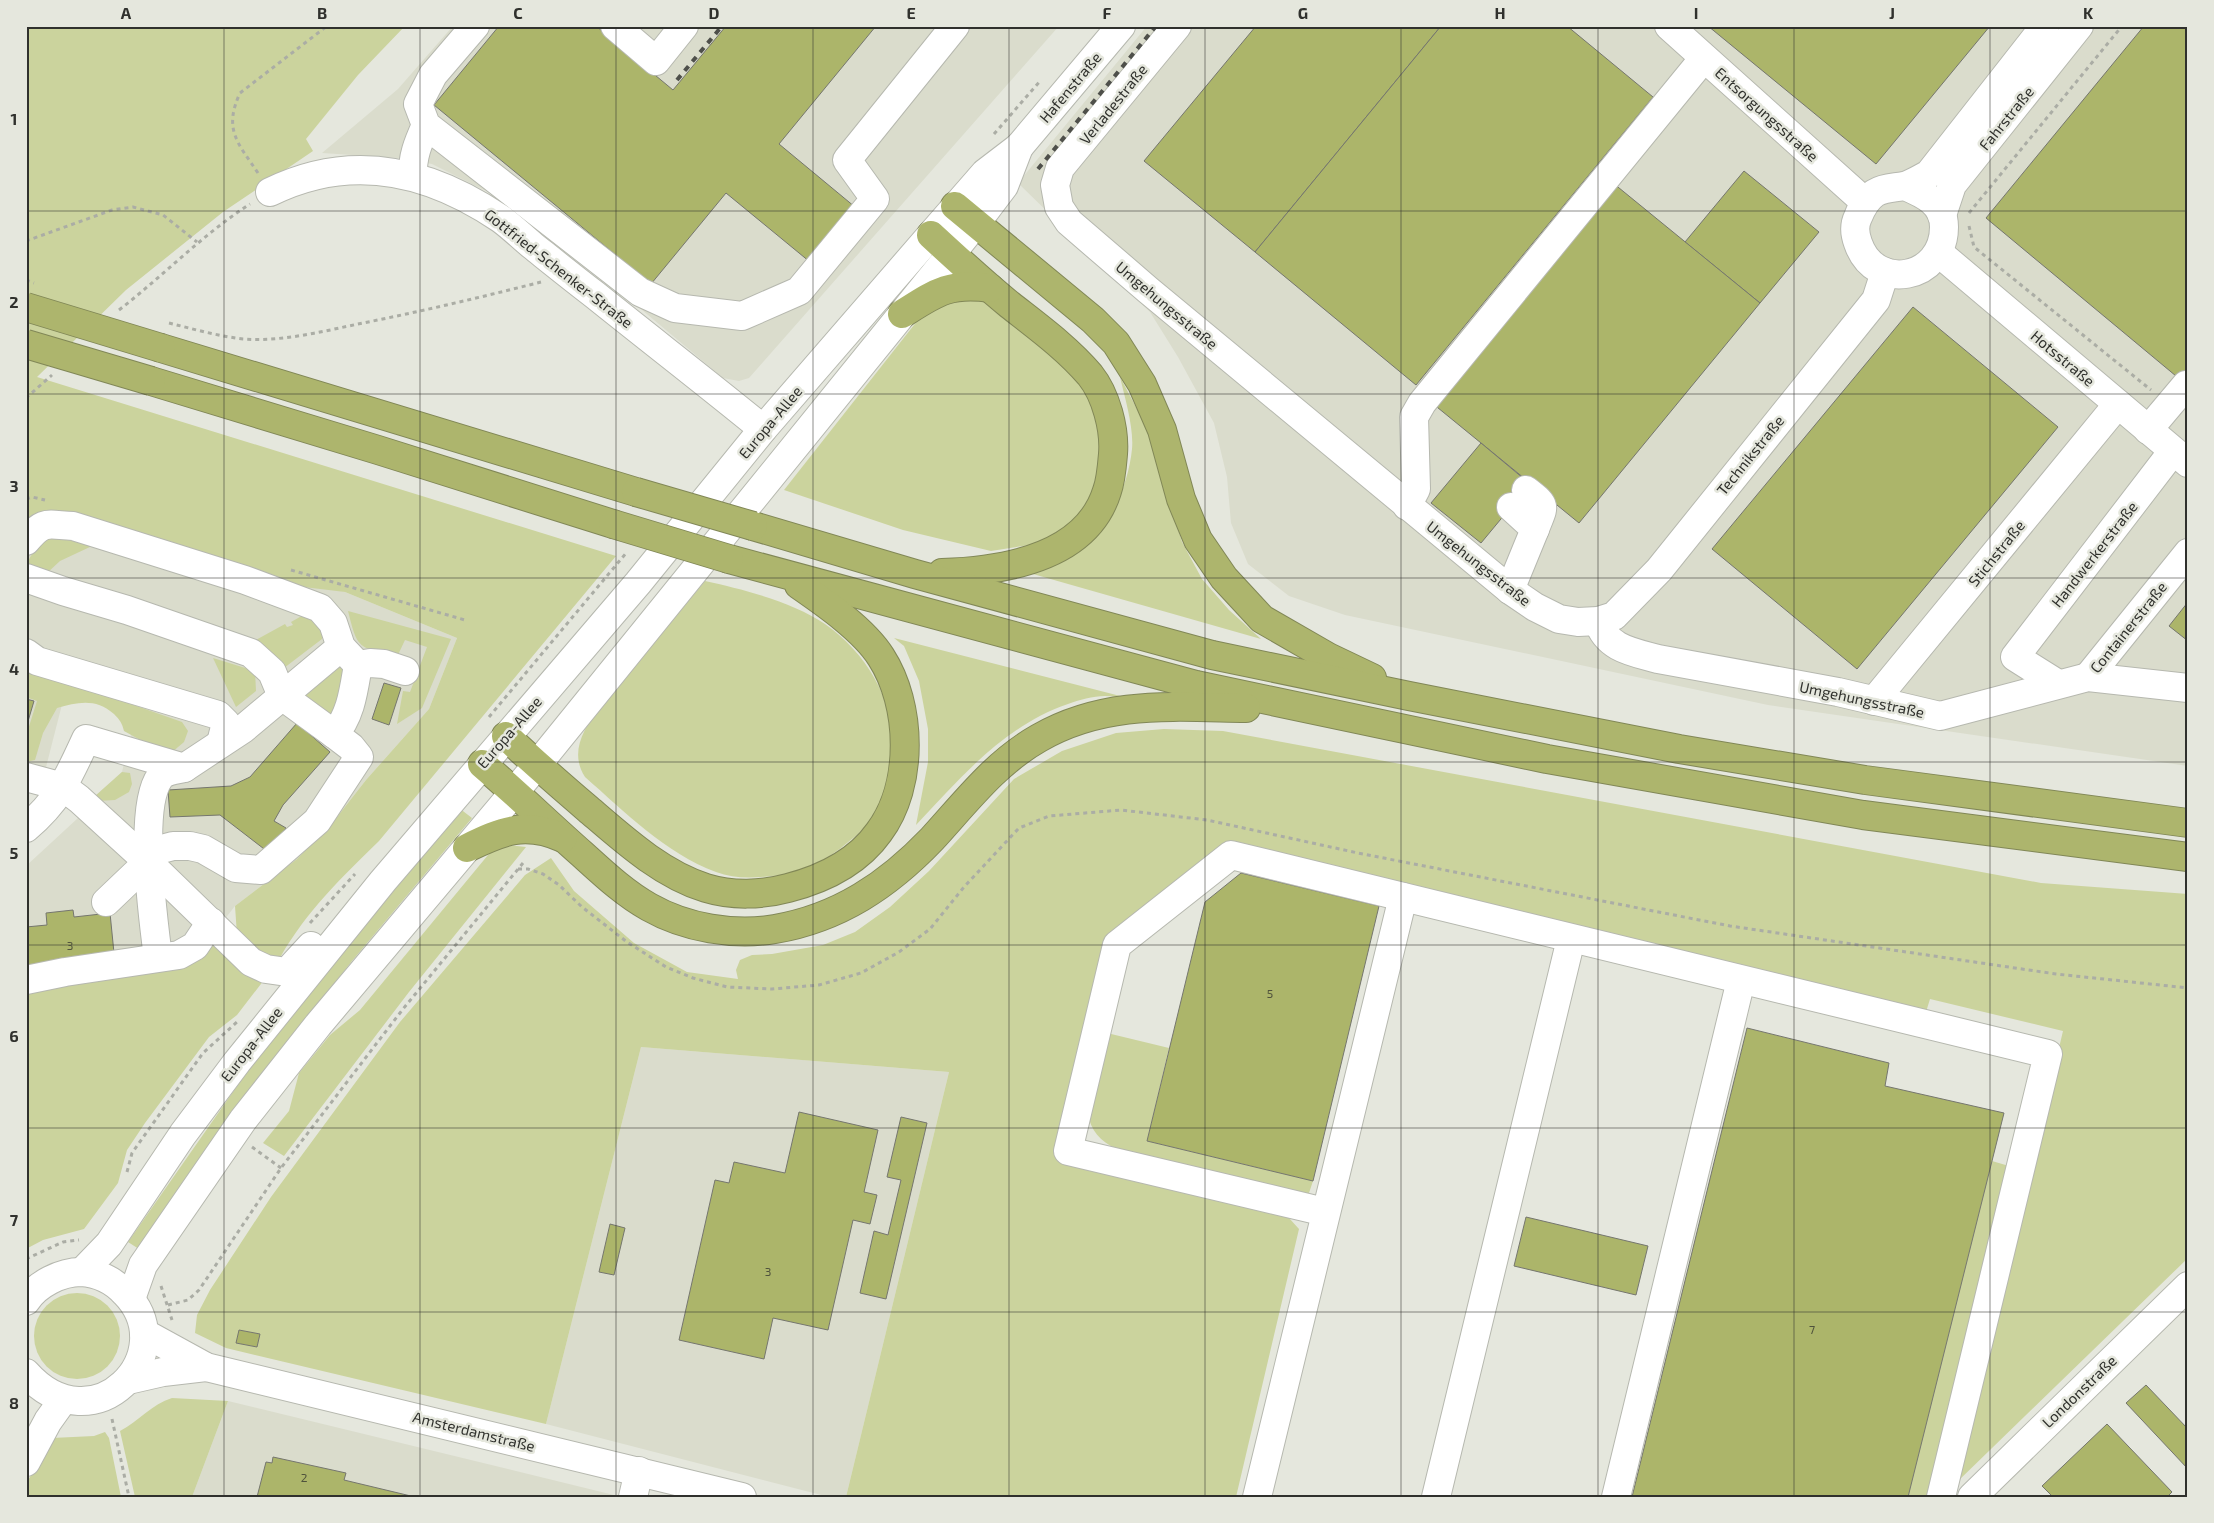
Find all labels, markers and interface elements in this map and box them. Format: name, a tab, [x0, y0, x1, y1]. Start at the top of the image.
text: A	[121, 3, 132, 22]
text: B	[317, 3, 327, 22]
text: C	[513, 3, 523, 22]
text: D	[709, 3, 720, 22]
text: E	[906, 3, 916, 22]
text: F	[1103, 3, 1112, 22]
text: G	[1298, 3, 1308, 22]
text: H	[1494, 3, 1506, 22]
text: I	[1694, 3, 1698, 22]
text: J	[1889, 3, 1895, 22]
text: K	[2083, 3, 2094, 22]
street label: Hafenstraße	[1035, 48, 1105, 126]
street label: Verladestraße	[1075, 60, 1151, 148]
street label: Entsorgungsstraße	[1712, 63, 1822, 165]
street label: Fahrstraße	[1975, 83, 2037, 153]
text: 1	[11, 109, 17, 128]
street label: Gottfried-Schenker-Straße	[481, 205, 637, 331]
street label: Umgehungsstraße	[1112, 257, 1222, 353]
text: 2	[9, 292, 19, 311]
street label: Hotsstraße	[2027, 326, 2099, 390]
street label: Europa-Allee	[734, 382, 806, 462]
street label: Technikstraße	[1712, 412, 1788, 498]
text: 3	[9, 476, 19, 495]
street label: Handwerkerstraße	[2047, 498, 2141, 610]
street label: Stichstraße	[1964, 516, 2028, 590]
street label: Umgehungsstraße	[1423, 517, 1535, 609]
street label: Containerstraße	[2086, 578, 2170, 676]
text: 4	[9, 659, 19, 678]
street label: Umgehungsstraße	[1798, 677, 1926, 721]
street label: Europa-Allee	[473, 692, 545, 772]
text: 5	[10, 843, 19, 862]
house number: 3	[67, 938, 73, 952]
house number: 5	[1267, 986, 1273, 1000]
street label: Europa-Allee	[216, 1003, 286, 1085]
text: 6	[9, 1026, 19, 1045]
text: 7	[10, 1210, 19, 1229]
house number: 3	[765, 1264, 771, 1278]
house number: 7	[1809, 1322, 1815, 1336]
street label: Londonstraße	[2038, 1351, 2120, 1431]
text: 8	[9, 1393, 19, 1412]
street label: Amsterdamstraße	[411, 1407, 537, 1455]
house number: 2	[301, 1470, 308, 1484]

